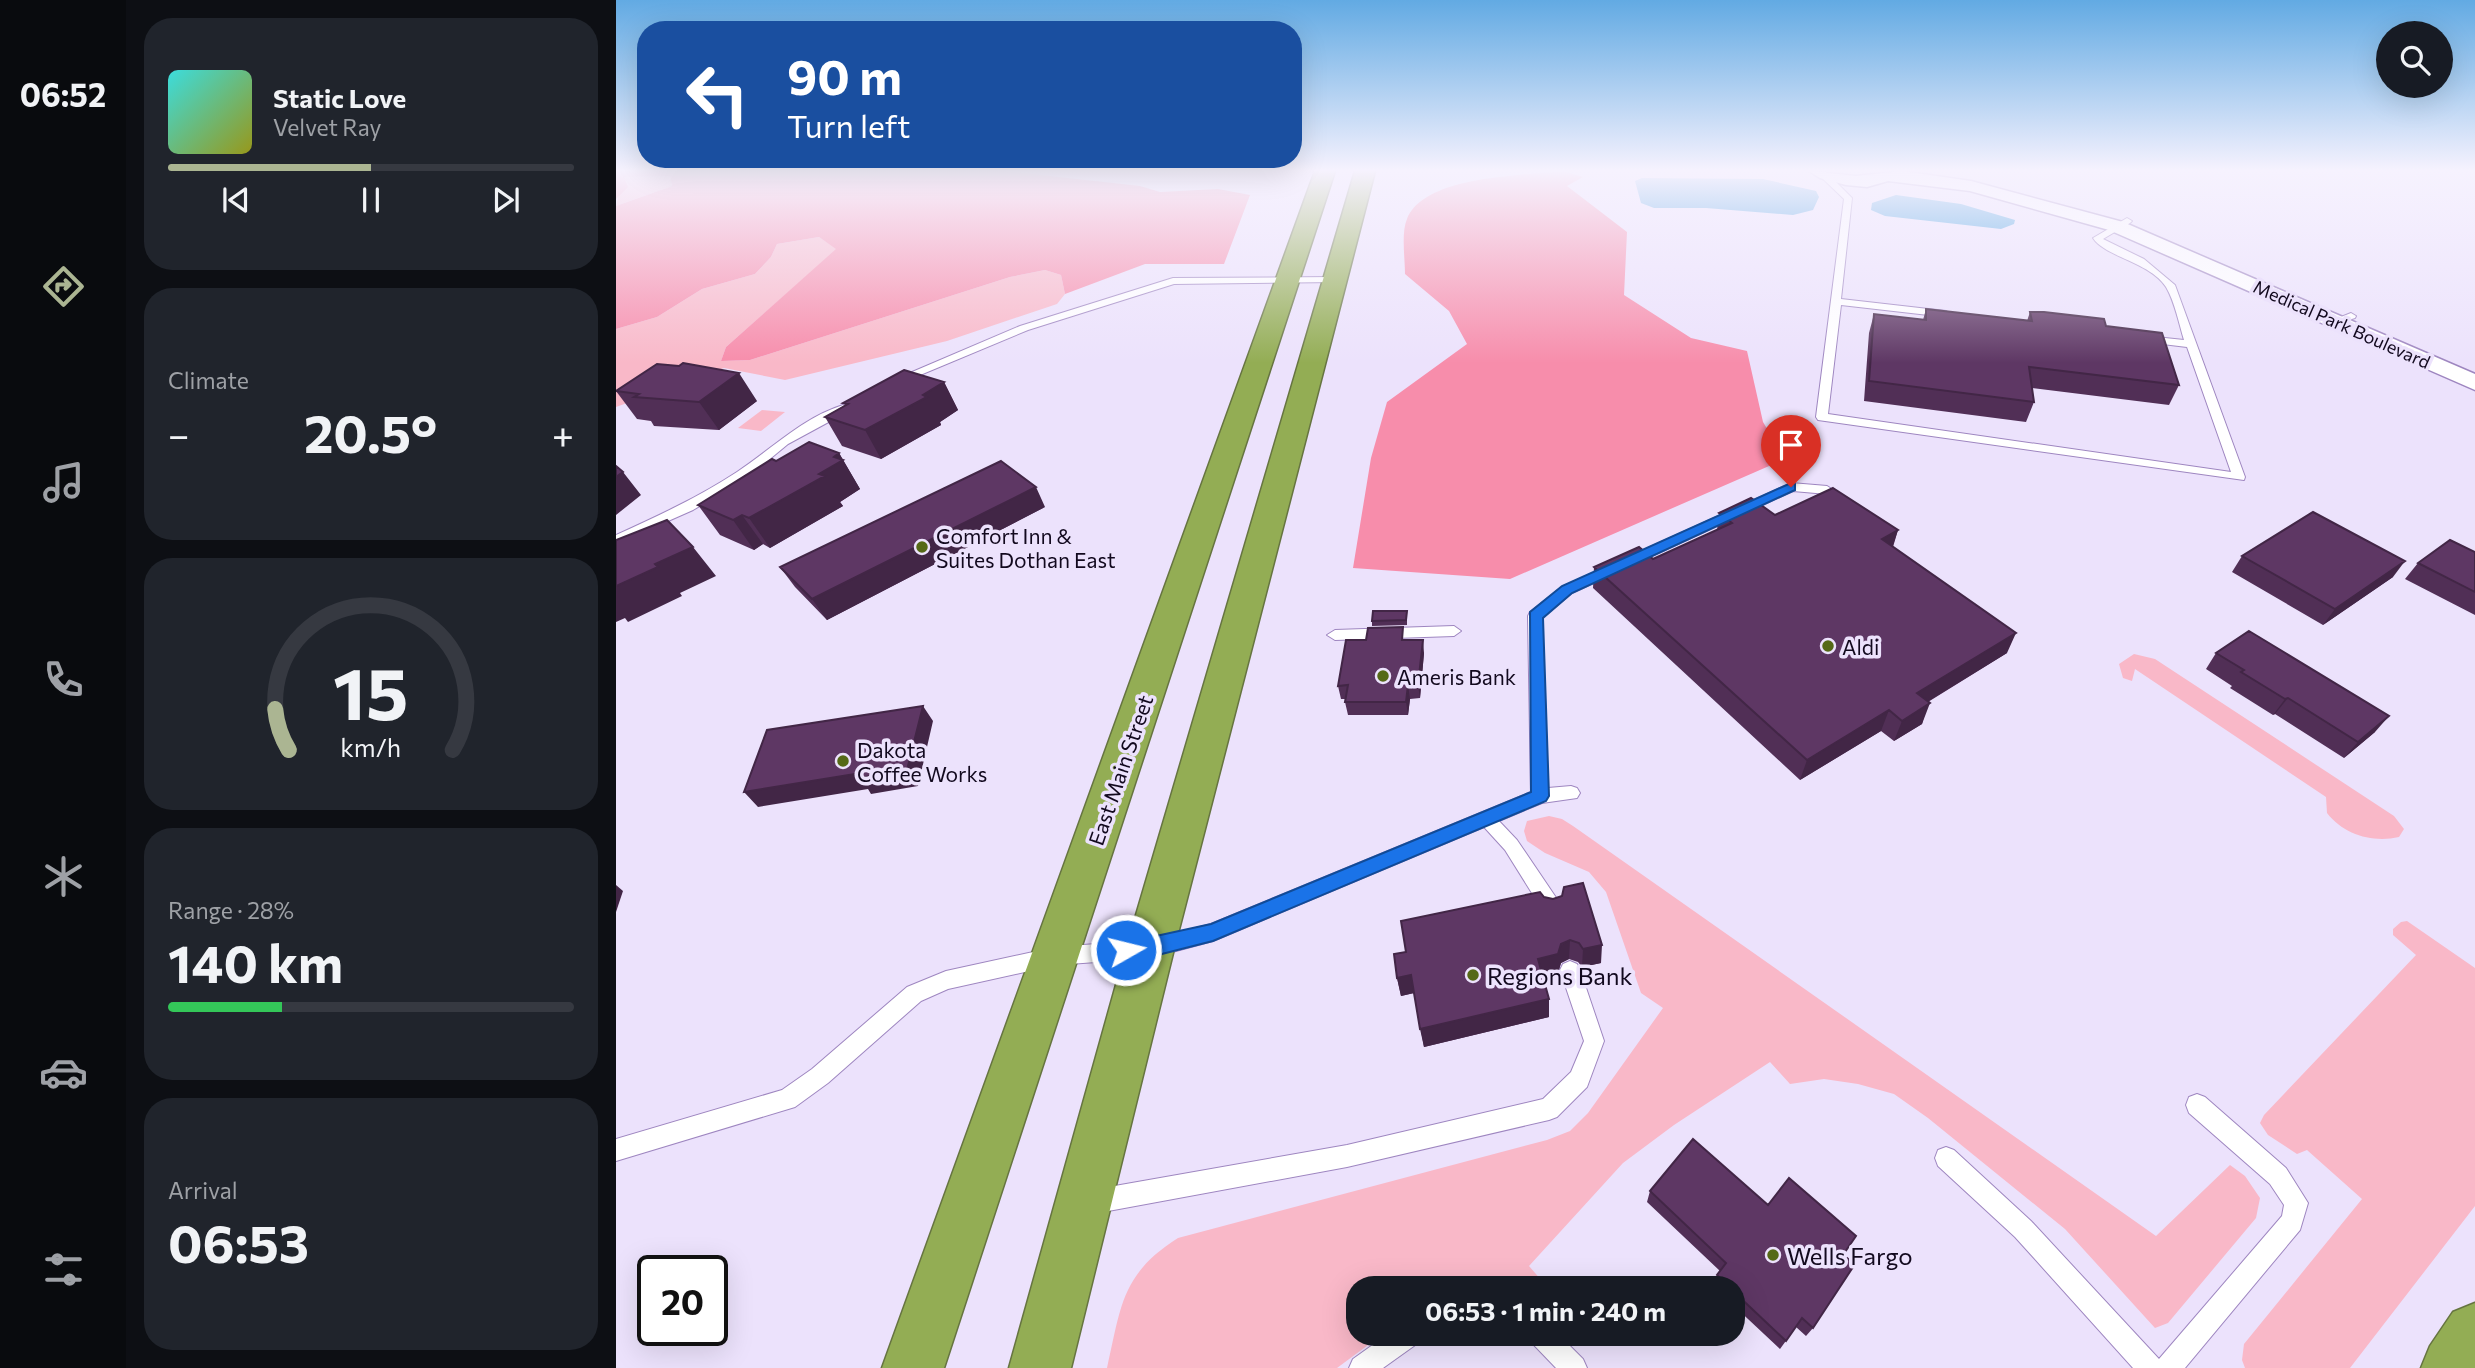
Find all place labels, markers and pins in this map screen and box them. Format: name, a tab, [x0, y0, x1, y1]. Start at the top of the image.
pin	[1761, 415, 1821, 487]
place label: Comfort Inn & Suites Dothan East	[936, 523, 1116, 572]
marker: Comfort Inn & Suites Dothan East	[914, 539, 930, 555]
place label: Aldi	[1842, 634, 1879, 659]
marker: Aldi	[1820, 638, 1836, 654]
place label: Ameris Bank	[1397, 664, 1516, 689]
marker: Ameris Bank	[1375, 668, 1391, 684]
place label: Dakota Coffee Works	[857, 737, 987, 786]
marker: Dakota Coffee Works	[835, 753, 851, 769]
place label: Regions Bank	[1487, 961, 1633, 990]
marker: Regions Bank	[1465, 967, 1481, 983]
place label: Wells Fargo	[1787, 1241, 1913, 1270]
marker: Wells Fargo	[1765, 1247, 1781, 1263]

